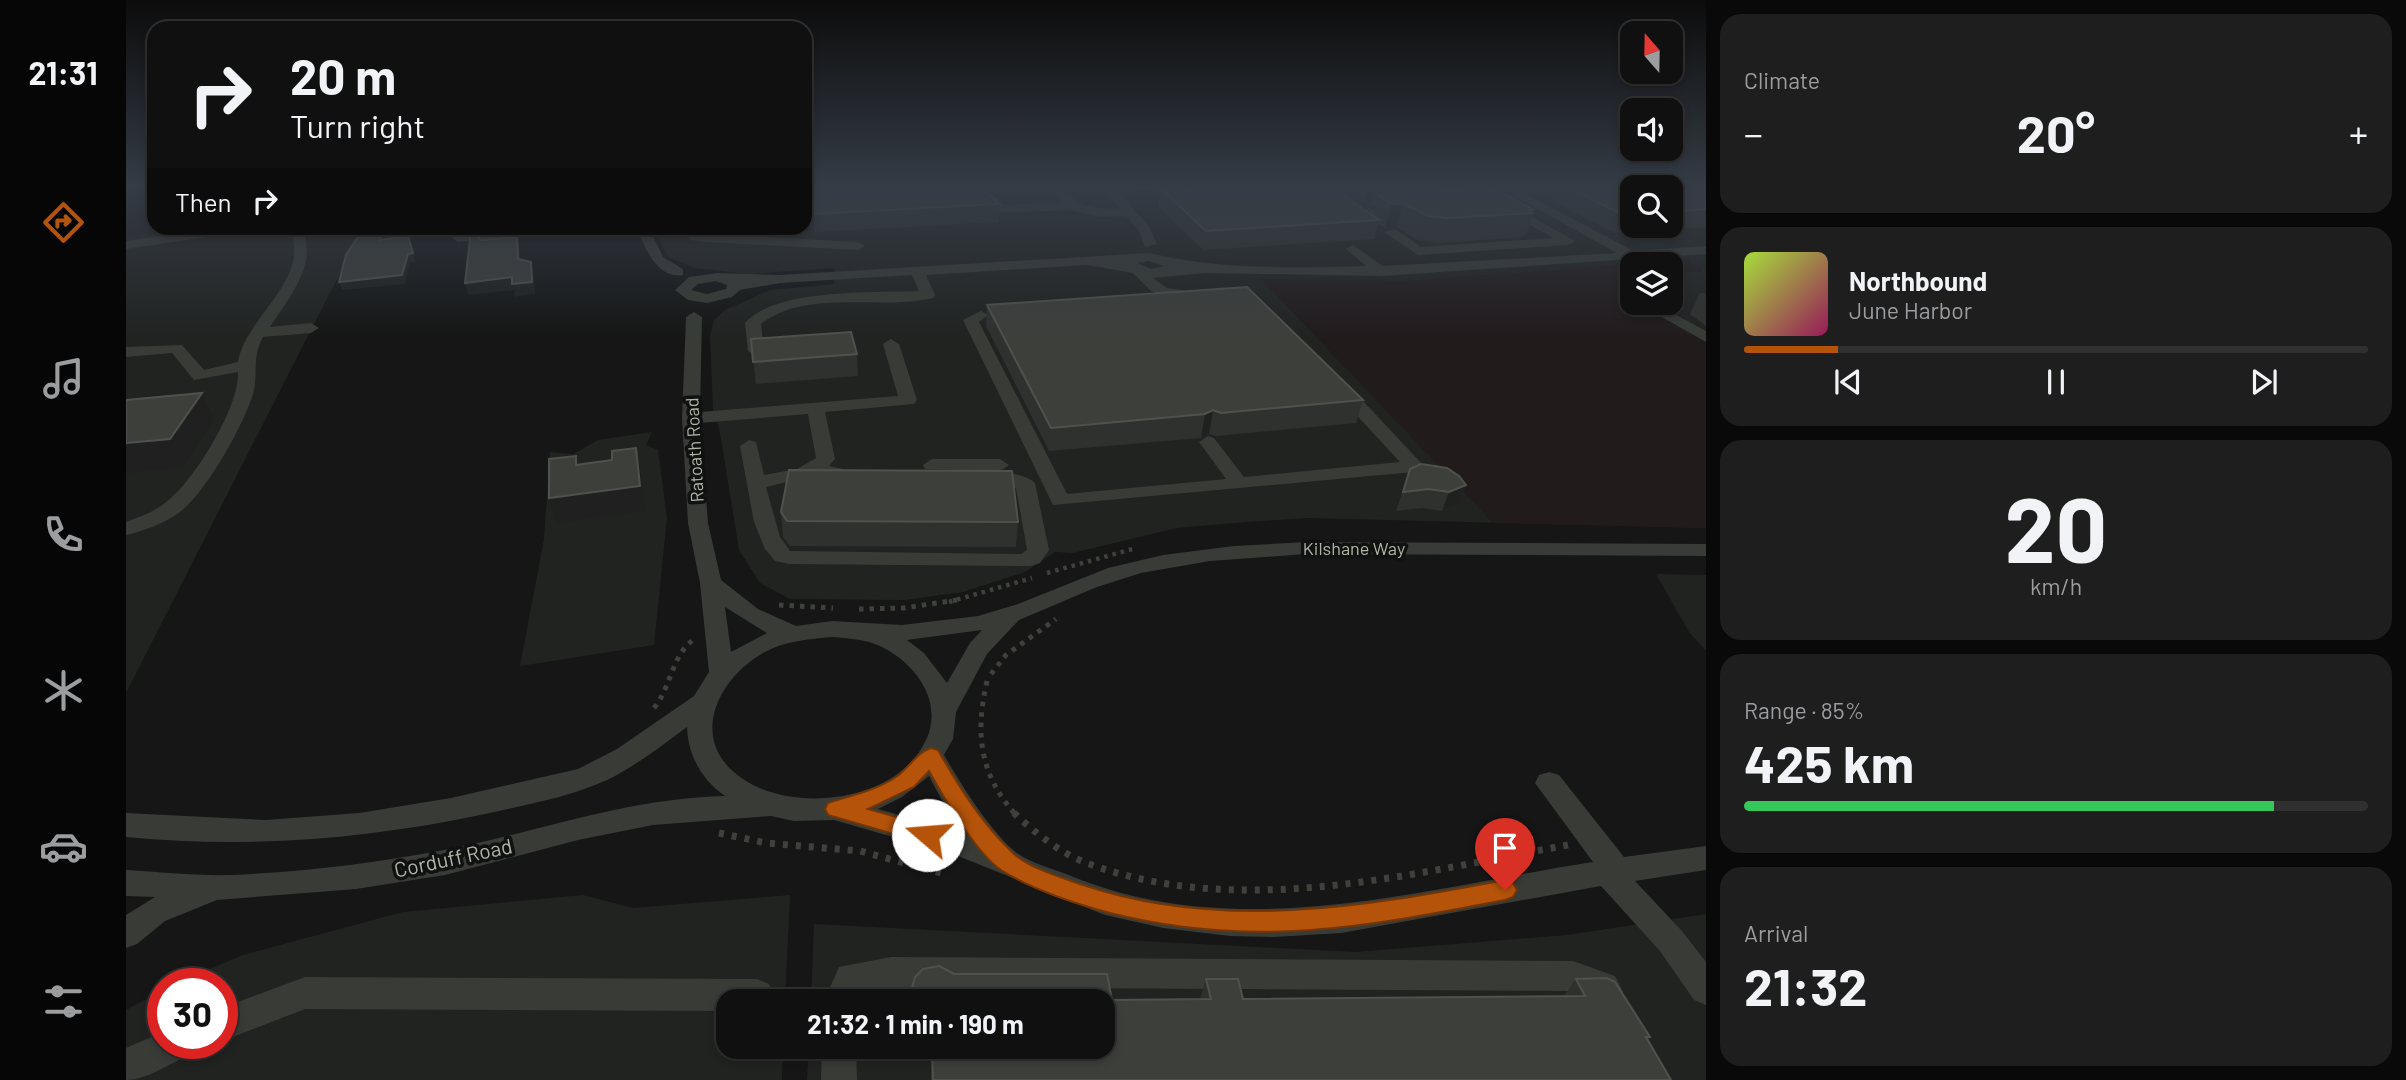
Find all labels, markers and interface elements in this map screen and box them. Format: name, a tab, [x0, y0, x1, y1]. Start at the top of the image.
north arrow	[1620, 21, 1684, 84]
map controls	[1620, 21, 1683, 315]
text: 20 m	[290, 46, 396, 105]
icon: right	[175, 49, 266, 140]
text: 21:31	[28, 53, 98, 91]
text: Climate	[1744, 66, 1820, 94]
button: sound	[1620, 98, 1683, 161]
text: 20°	[2017, 101, 2095, 163]
text: Turn right	[290, 106, 425, 144]
text: −	[1744, 110, 1763, 156]
text: +	[2349, 110, 2368, 156]
button: search	[1620, 175, 1683, 238]
icon: right	[246, 182, 284, 220]
text: Then	[175, 186, 232, 217]
icon: directions	[39, 198, 88, 247]
button: layers	[1620, 252, 1683, 315]
text: Northbound	[1849, 265, 1987, 296]
text: June Harbor	[1849, 296, 1972, 324]
icon: music	[39, 354, 88, 403]
icon: previous	[1829, 363, 1867, 401]
icon: pause	[2037, 363, 2075, 401]
icon: next	[2245, 363, 2283, 401]
street label: Ratoath Road	[680, 397, 708, 503]
text: 20	[2005, 472, 2107, 581]
icon: phone	[39, 510, 88, 559]
street label: Kilshane Way	[1303, 537, 1405, 559]
text: km/h	[2030, 572, 2082, 600]
icon: climate	[39, 666, 88, 715]
text: Range · 85%	[1744, 696, 1864, 724]
text: 425 km	[1744, 731, 1914, 793]
position arrow	[891, 798, 965, 872]
pin	[1475, 818, 1535, 890]
icon: car	[39, 822, 88, 871]
icon: arrive	[1486, 829, 1524, 867]
street label: Corduff Road	[392, 832, 514, 882]
text: Arrival	[1744, 919, 1808, 947]
text: 21:32	[1744, 954, 1867, 1016]
speed limit sign: 30	[147, 968, 238, 1059]
icon: filters	[39, 977, 88, 1026]
text: 21:32 · 1 min · 190 m	[807, 1008, 1024, 1039]

